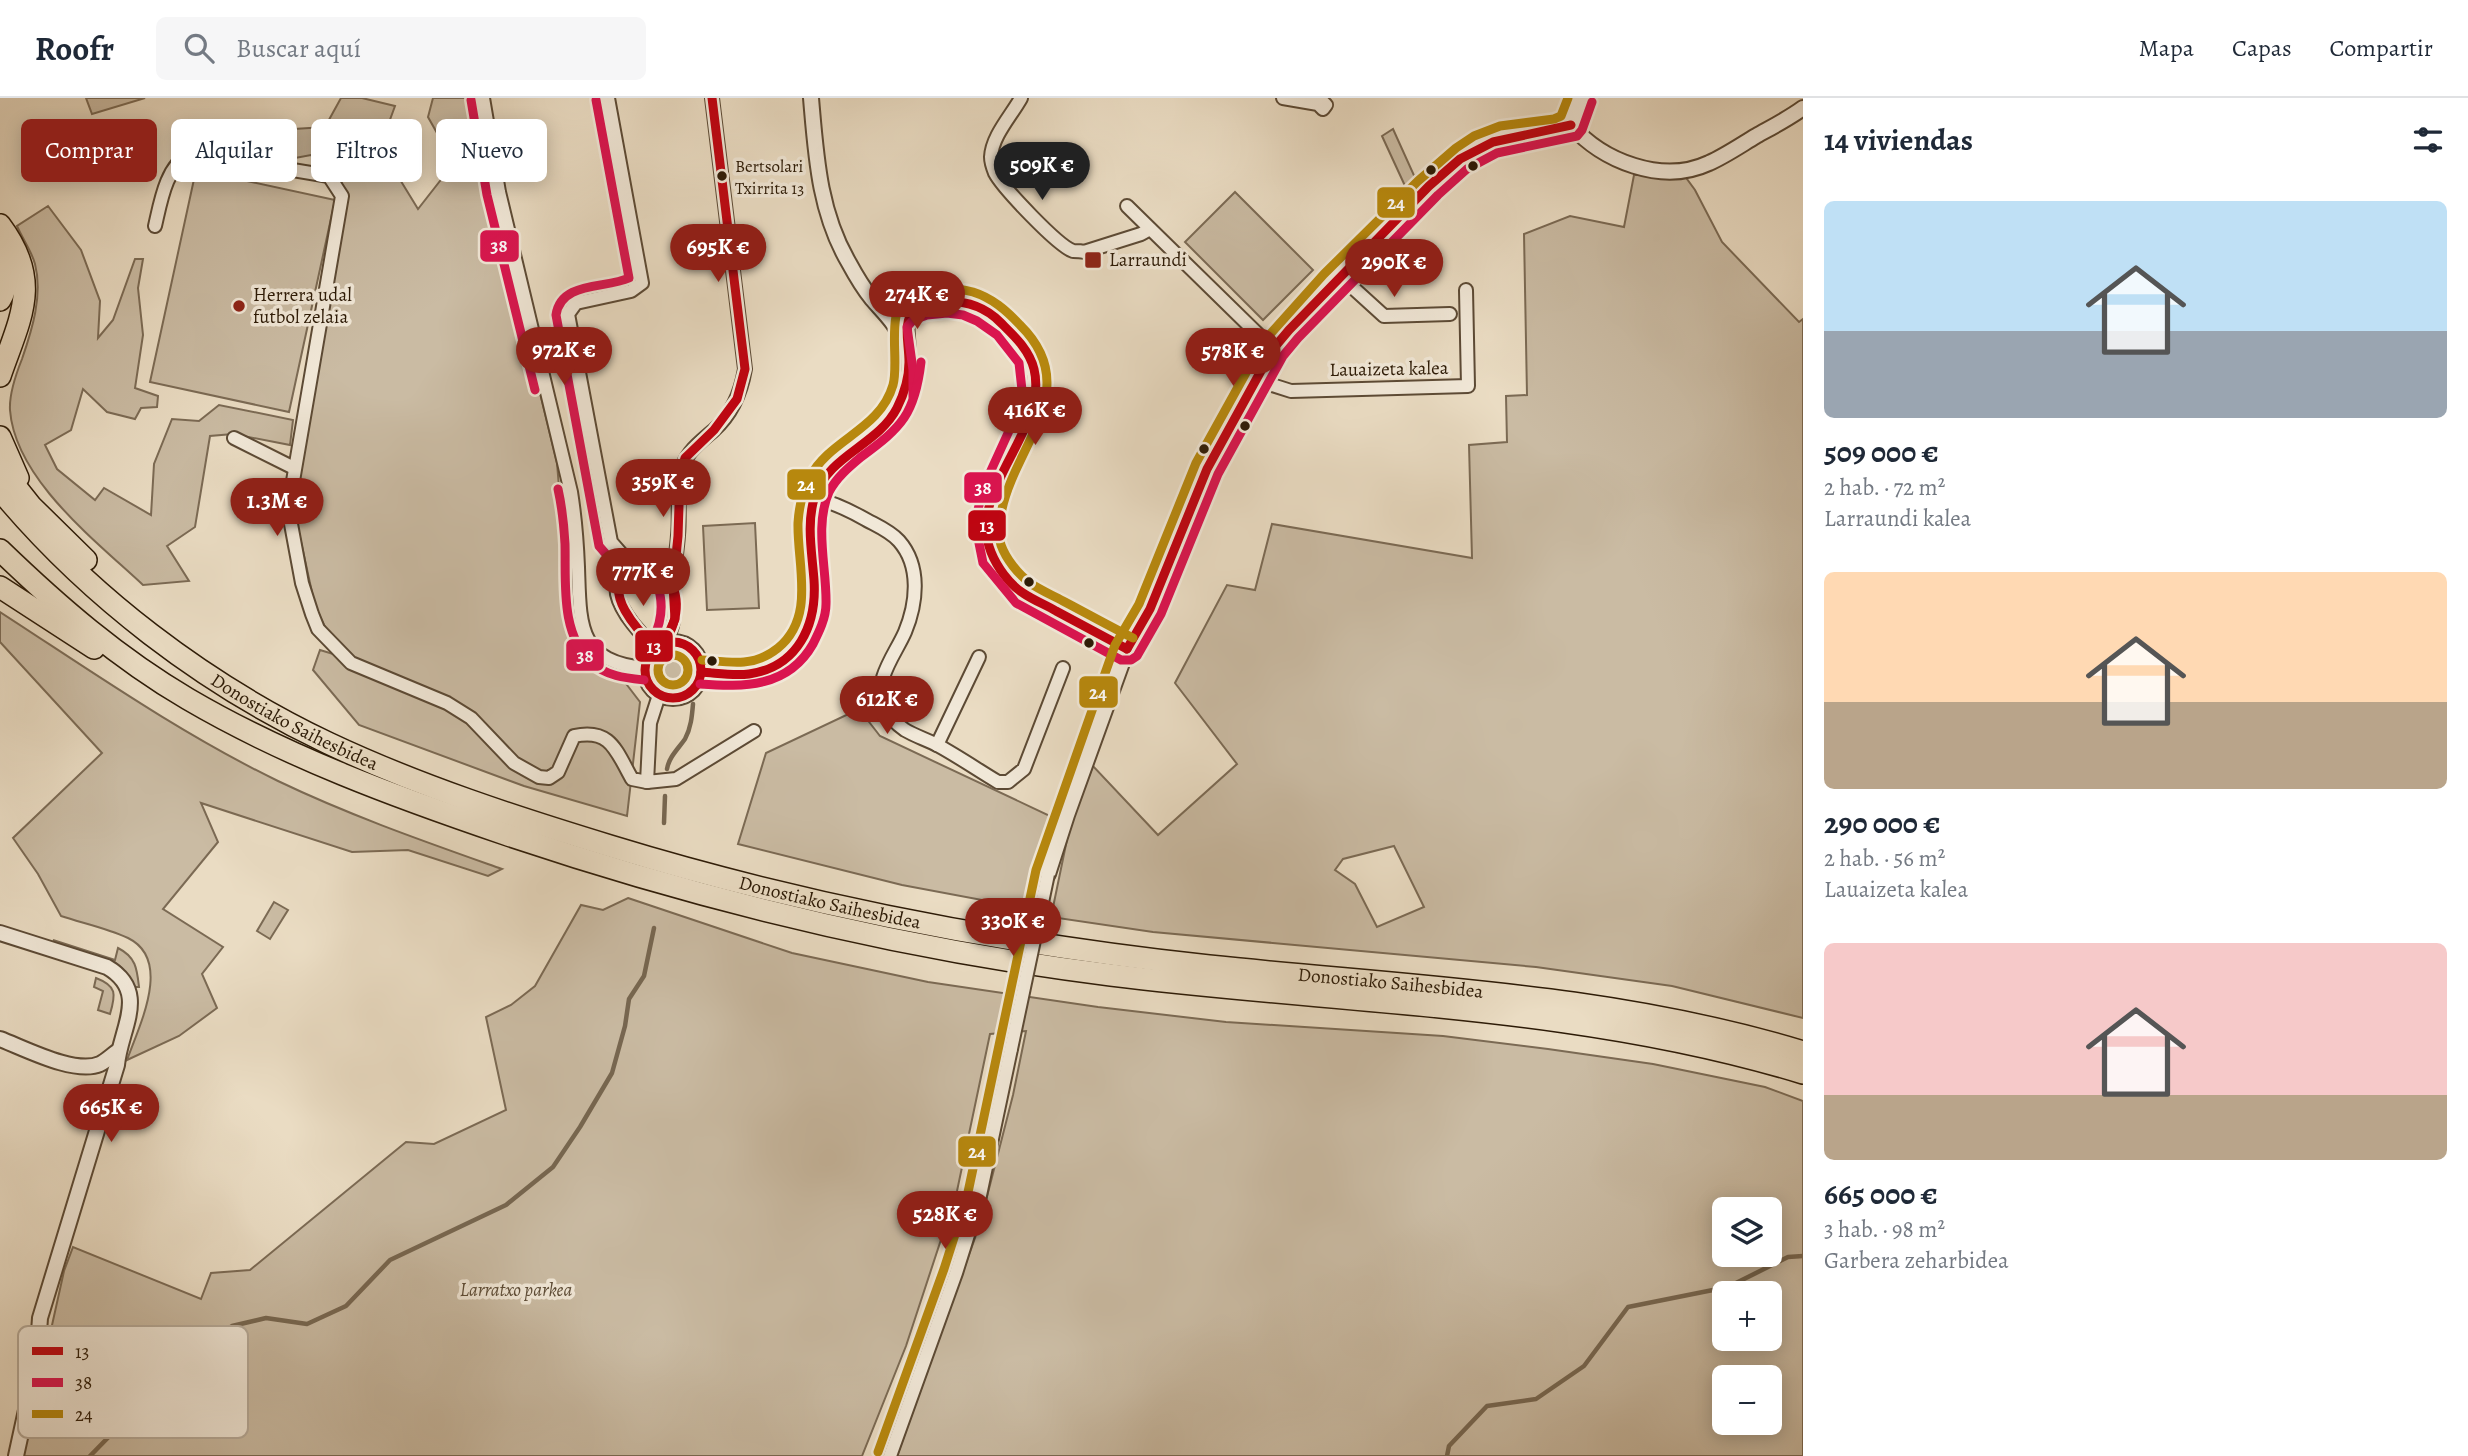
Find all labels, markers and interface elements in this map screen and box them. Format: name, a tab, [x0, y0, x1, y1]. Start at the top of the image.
search box	[156, 17, 646, 80]
text: Roofr	[35, 26, 114, 71]
icon: search	[180, 29, 218, 67]
text: Buscar aquí	[236, 31, 361, 66]
text: Mapa	[2139, 32, 2194, 64]
text: Capas	[2232, 32, 2292, 64]
text: Compartir	[2330, 32, 2433, 64]
chip: Comprar	[21, 119, 157, 182]
chip: Alquilar	[171, 119, 297, 182]
chip: Filtros	[311, 119, 422, 182]
chip: Nuevo	[436, 119, 547, 182]
text: 14 viviendas	[1824, 120, 1973, 160]
icon: filters	[2409, 121, 2447, 159]
pin: 509K €	[985, 142, 1099, 202]
text: 509K €	[1010, 149, 1074, 180]
place label: Bertsolari Txirrita 13	[735, 155, 804, 200]
unlabelled marker	[1466, 159, 1480, 173]
unlabelled marker	[1424, 163, 1438, 177]
marker: Bertsolari Txirrita 13	[715, 169, 729, 183]
line badge: 24	[1376, 186, 1416, 219]
text: 24	[1387, 190, 1405, 216]
pin: 695K €	[661, 225, 775, 284]
line badge: 38	[479, 229, 520, 263]
text: 695K €	[686, 231, 750, 262]
text: 38	[490, 233, 508, 259]
pin: 290K €	[1337, 240, 1451, 299]
text: 290K €	[1361, 246, 1427, 277]
place label: Larraundi	[1109, 247, 1187, 273]
icon: home	[2073, 247, 2199, 373]
marker: Larraundi	[1083, 250, 1103, 270]
pin: 274K €	[860, 272, 974, 331]
text: 274K €	[885, 278, 949, 309]
place label: Herrera udal futbol zelaia	[253, 282, 352, 330]
marker: Herrera udal futbol zelaia	[231, 298, 247, 314]
pin: 972K €	[507, 328, 621, 387]
pin: 578K €	[1176, 328, 1290, 388]
text: 972K €	[532, 334, 596, 365]
text: 578K €	[1202, 335, 1265, 366]
street label: Lauaizeta kalea	[1329, 355, 1449, 383]
pin: 416K €	[978, 388, 1092, 447]
text: 416K €	[1004, 394, 1066, 425]
unlabelled marker	[1238, 419, 1252, 433]
text: 509 000 €	[1824, 432, 1939, 472]
unlabelled marker	[1197, 442, 1211, 456]
pin: 359K €	[606, 460, 720, 519]
text: 359K €	[632, 466, 694, 497]
line badge: 24	[786, 468, 827, 501]
line badge: 38	[963, 471, 1003, 504]
text: 24	[797, 472, 815, 498]
text: 2 hab. · 72 m²	[1824, 472, 1945, 503]
text: 38	[974, 475, 992, 501]
pin: 1.3M €	[220, 478, 334, 538]
text: 1.3M €	[247, 485, 308, 516]
text: Larraundi kalea	[1824, 503, 1971, 534]
line badge: 13	[967, 509, 1007, 542]
text: 13	[980, 513, 994, 539]
pin: 777K €	[586, 548, 700, 608]
text: 777K €	[612, 555, 674, 586]
unlabelled marker	[1022, 575, 1036, 589]
icon: home	[2073, 618, 2199, 744]
line badge: 13	[634, 629, 674, 663]
text: 13	[647, 634, 661, 660]
unlabelled marker	[1082, 636, 1096, 650]
line badge: 38	[565, 638, 605, 672]
text: 38	[576, 643, 594, 669]
unlabelled marker	[705, 654, 719, 668]
street label: Donostiako Saihesbidea	[206, 667, 382, 777]
line badge: 24	[1078, 675, 1119, 709]
pin: 612K €	[830, 676, 944, 736]
text: 24	[1089, 680, 1107, 706]
text: 612K €	[856, 683, 918, 714]
text: 290 000 €	[1824, 803, 1940, 843]
text: 2 hab. · 56 m²	[1824, 843, 1945, 874]
street label: Donostiako Saihesbidea	[736, 870, 923, 936]
text: Lauaizeta kalea	[1824, 874, 1968, 905]
pin: 330K €	[956, 898, 1070, 958]
text: 330K €	[981, 905, 1045, 936]
street label: Donostiako Saihesbidea	[1297, 962, 1485, 1005]
icon: home	[2073, 989, 2199, 1115]
pin: 665K €	[54, 1084, 168, 1144]
text: 665K €	[79, 1091, 143, 1122]
line badge: 24	[957, 1135, 997, 1168]
text: 24	[968, 1139, 986, 1165]
text: 665 000 €	[1824, 1174, 1938, 1214]
pin: 528K €	[888, 1192, 1002, 1251]
map controls	[1712, 1197, 1782, 1435]
button: layers	[1712, 1197, 1782, 1267]
text: 528K €	[913, 1198, 977, 1229]
text: 3 hab. · 98 m²	[1824, 1214, 1945, 1245]
text: Garbera zeharbidea	[1824, 1245, 2009, 1276]
park label: Larratxo parkea	[460, 1277, 572, 1303]
button: +	[1712, 1281, 1782, 1351]
legend	[18, 1326, 248, 1438]
text: 13	[75, 1339, 89, 1365]
button: −	[1712, 1365, 1782, 1435]
text: 38	[75, 1370, 92, 1396]
text: 24	[75, 1402, 93, 1428]

